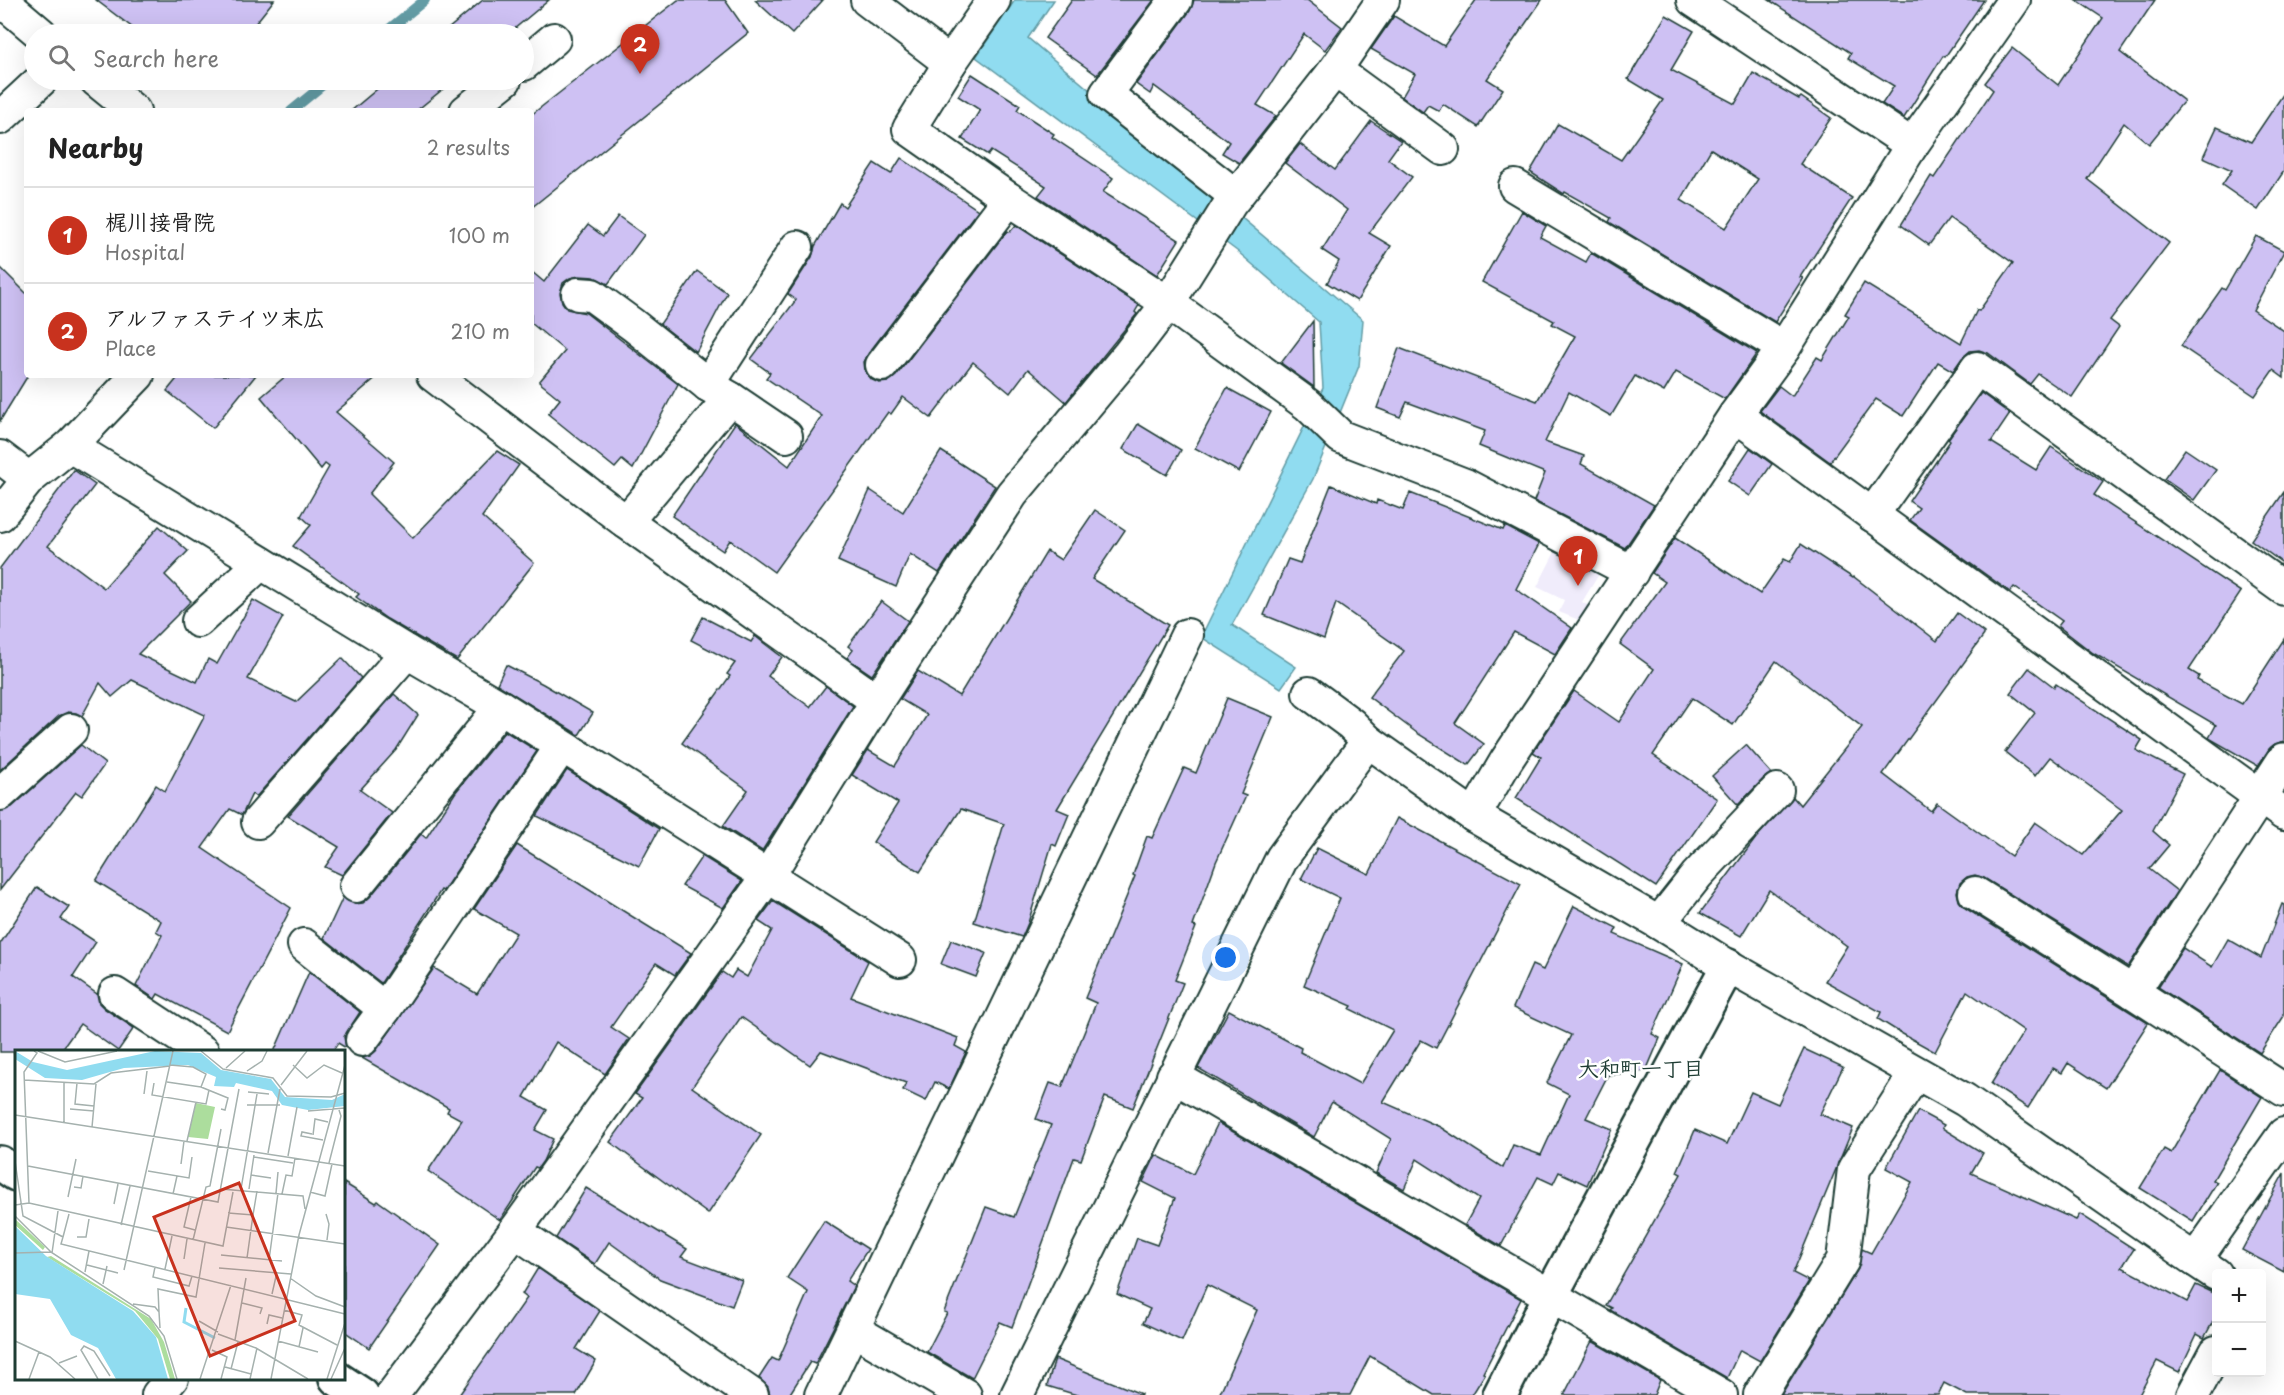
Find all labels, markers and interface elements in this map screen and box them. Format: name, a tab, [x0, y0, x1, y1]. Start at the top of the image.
search box	[24, 24, 534, 90]
pin: 2	[620, 25, 660, 74]
icon: search	[45, 41, 78, 74]
text: Search here	[93, 41, 219, 74]
text: Nearby	[48, 128, 143, 167]
text: 2 results	[427, 132, 510, 162]
text: 梶川接骨院	[105, 204, 215, 237]
text: 1	[63, 220, 72, 250]
text: 100 m	[449, 220, 510, 250]
text: Hospital	[105, 237, 185, 267]
text: アルファステイツ末広	[105, 300, 325, 333]
text: 2	[60, 316, 75, 346]
text: 210 m	[451, 316, 510, 346]
text: Place	[105, 333, 156, 363]
pin: 1	[1558, 536, 1598, 586]
your location	[1211, 943, 1240, 972]
inset map	[15, 1050, 345, 1380]
district label: 大和町一丁目	[1578, 1051, 1704, 1083]
map controls	[2212, 1269, 2266, 1377]
button: +	[2212, 1269, 2266, 1323]
button: −	[2212, 1323, 2266, 1377]

